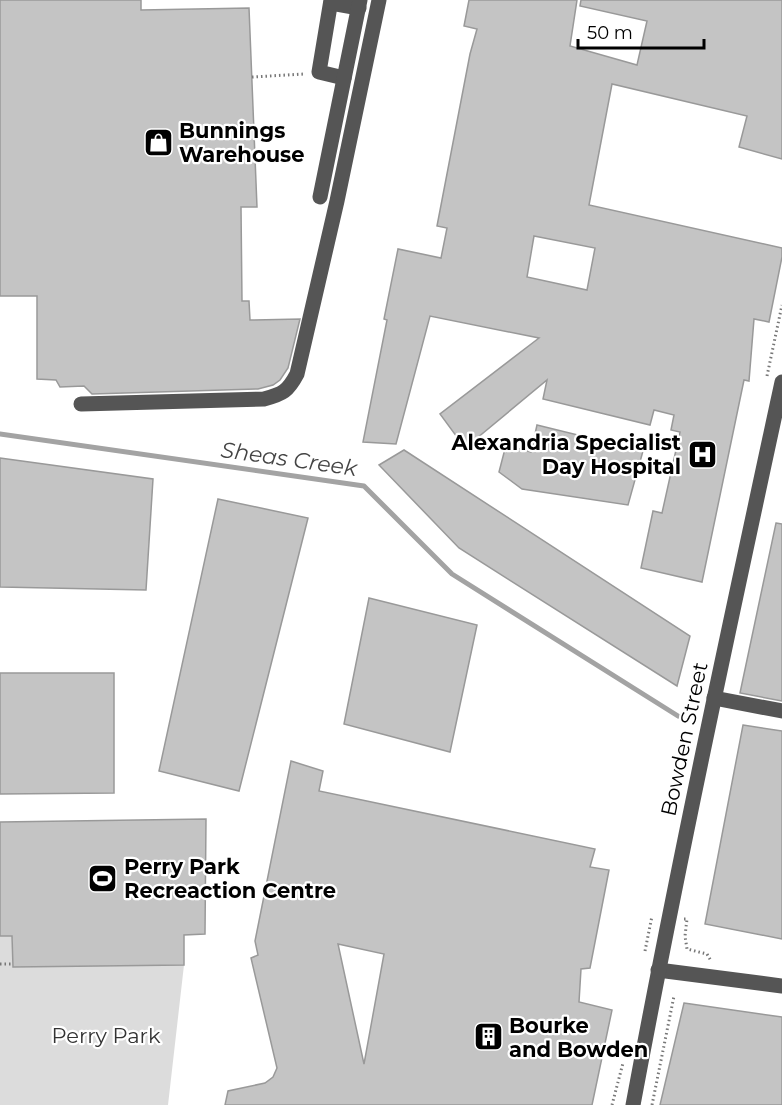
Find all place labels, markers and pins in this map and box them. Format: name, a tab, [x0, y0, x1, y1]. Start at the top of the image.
place label: Bunnings Warehouse	[179, 118, 305, 167]
shop icon: Bunnings Warehouse	[142, 126, 174, 158]
place label: Alexandria Specialist Day Hospital	[450, 430, 681, 479]
hospital icon: Alexandria Specialist Day Hospital	[686, 438, 718, 470]
place label: Perry Park Recreaction Centre	[124, 854, 336, 903]
sports icon: Perry Park Recreaction Centre	[87, 862, 119, 894]
place label: Bourke and Bowden	[509, 1013, 648, 1062]
building icon: Bourke and Bowden	[472, 1021, 504, 1053]

